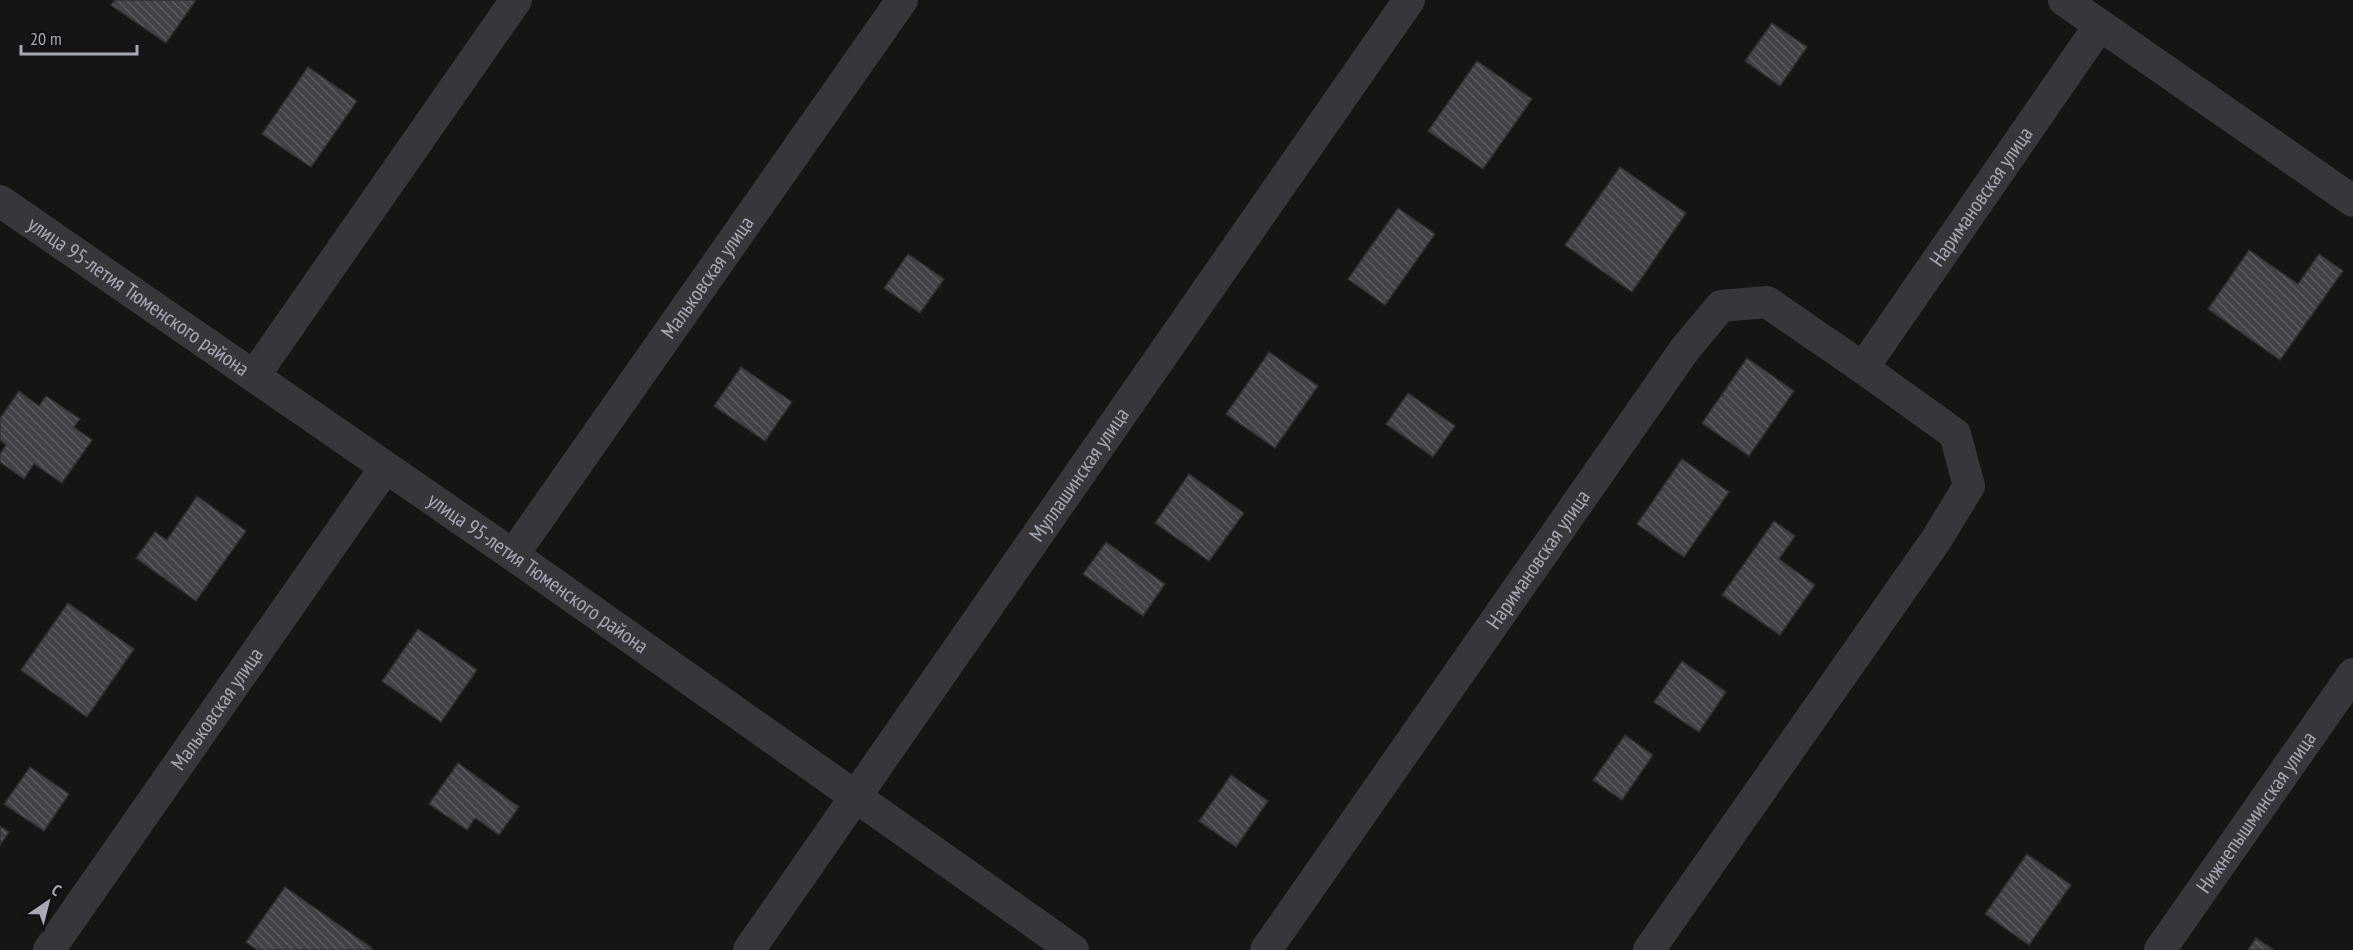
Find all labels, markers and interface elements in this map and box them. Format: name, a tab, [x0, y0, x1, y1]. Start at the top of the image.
scale bar	[21, 18, 136, 56]
text: 20 m	[30, 27, 62, 50]
street label: Наримановская улица	[1923, 121, 2039, 271]
street label: улица 95-летия Тюменского района	[23, 210, 255, 382]
street label: Мальковская улица	[655, 211, 759, 344]
street label: Муллашинская улица	[1023, 402, 1135, 546]
street label: Наримановская улица	[1480, 484, 1596, 634]
street label: улица 95-летия Тюменского района	[423, 486, 654, 659]
street label: Мальковская улица	[165, 642, 269, 775]
street label: Нижнепышминская улица	[2190, 726, 2322, 898]
north arrow	[18, 872, 78, 932]
text: С	[48, 879, 66, 900]

